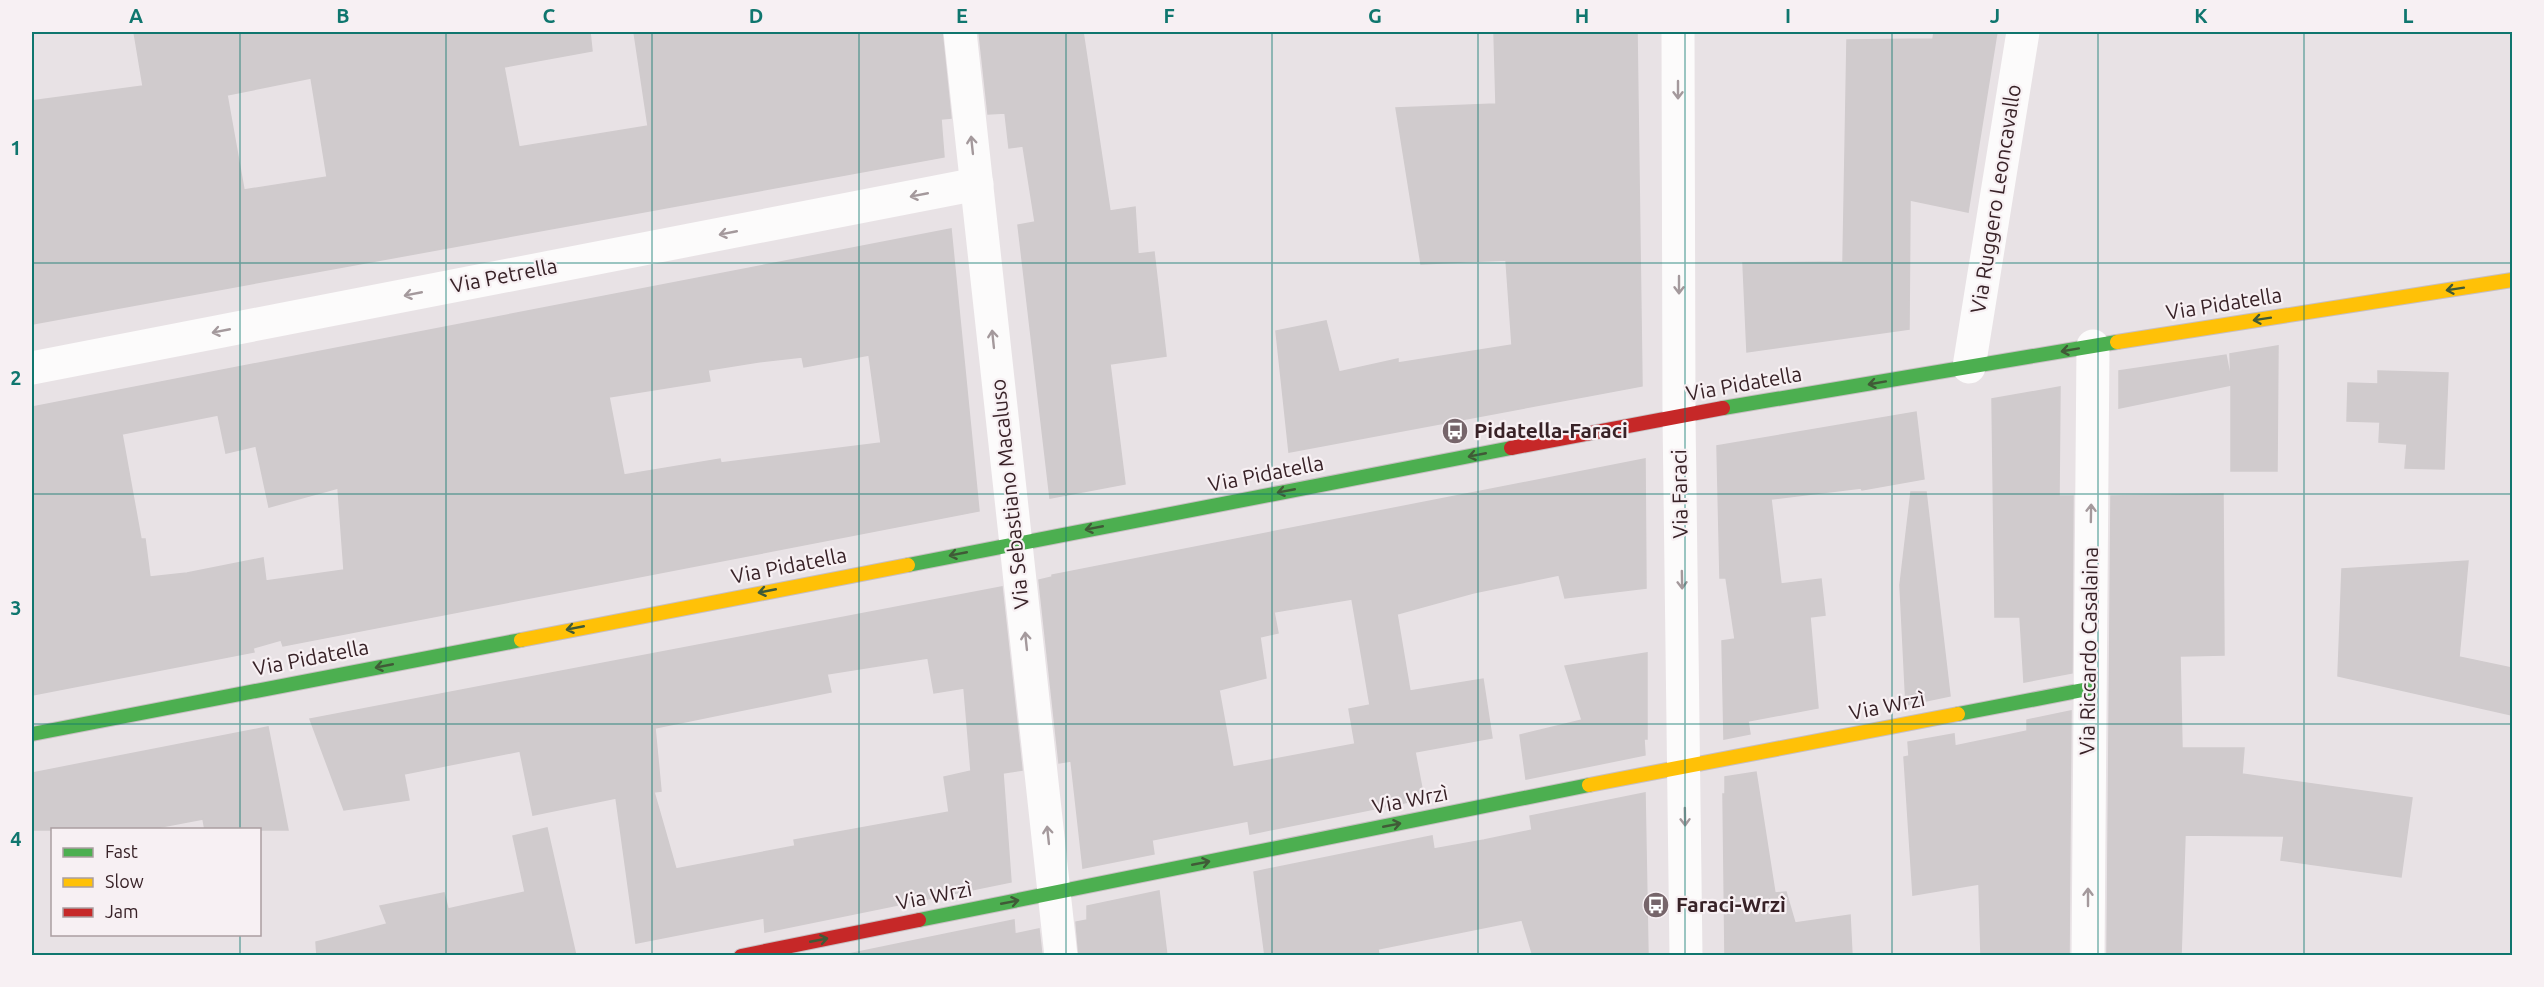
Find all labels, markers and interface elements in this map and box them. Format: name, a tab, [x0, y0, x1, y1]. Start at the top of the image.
text: A	[129, 4, 143, 27]
text: B	[336, 4, 350, 27]
text: C	[543, 4, 556, 27]
text: D	[749, 4, 763, 27]
text: E	[956, 4, 968, 27]
text: F	[1163, 4, 1175, 27]
text: G	[1368, 4, 1382, 27]
text: H	[1575, 4, 1589, 27]
text: I	[1785, 4, 1791, 27]
text: J	[1990, 4, 2000, 27]
text: K	[2194, 4, 2208, 27]
text: L	[2403, 4, 2414, 27]
one-way arrow	[1672, 79, 1684, 99]
street label: Via Ruggero Leoncavallo	[1965, 82, 2025, 315]
one-way arrow	[967, 135, 978, 155]
text: 1	[10, 136, 22, 159]
one-way arrow	[910, 190, 930, 201]
one-way arrow	[719, 228, 738, 239]
street label: Via Petrella	[448, 253, 559, 297]
one-way arrow	[1673, 274, 1685, 294]
street label: Via Pidatella	[2164, 282, 2284, 324]
one-way arrow	[2445, 283, 2465, 294]
one-way arrow	[403, 289, 423, 300]
one-way arrow	[2253, 314, 2272, 325]
one-way arrow	[212, 326, 232, 337]
one-way arrow	[987, 329, 998, 349]
one-way arrow	[2060, 345, 2080, 356]
street label: Via Pidatella	[1684, 361, 1804, 405]
text: 2	[10, 366, 22, 389]
one-way arrow	[1868, 377, 1888, 388]
street label: Via Sebastiano Macaluso	[985, 378, 1033, 610]
bus stop icon: Pidatella-Faraci	[1440, 416, 1470, 446]
place label: Pidatella-Faraci	[1474, 418, 1628, 442]
street label: Via Faraci	[1666, 449, 1692, 539]
street label: Via Pidatella	[1206, 450, 1326, 496]
one-way arrow	[1468, 450, 1488, 461]
one-way arrow	[1277, 486, 1296, 497]
one-way arrow	[2085, 504, 2097, 524]
one-way arrow	[1085, 523, 1105, 534]
street label: Via Pidatella	[729, 542, 849, 588]
street label: Via Riccardo Casalaina	[2074, 547, 2102, 755]
one-way arrow	[949, 549, 968, 560]
one-way arrow	[1676, 569, 1688, 589]
one-way arrow	[757, 586, 777, 597]
text: 3	[10, 596, 22, 619]
one-way arrow	[566, 623, 585, 634]
one-way arrow	[1020, 631, 1031, 651]
street label: Via Pidatella	[251, 634, 371, 680]
one-way arrow	[374, 661, 394, 672]
street label: Via Wrzì	[1847, 686, 1927, 724]
street label: Via Wrzì	[1370, 780, 1450, 818]
one-way arrow	[1679, 806, 1691, 826]
one-way arrow	[1382, 819, 1402, 830]
one-way arrow	[1042, 825, 1053, 845]
text: 4	[10, 827, 22, 850]
legend	[51, 828, 261, 936]
text: Fast	[105, 841, 138, 861]
one-way arrow	[1192, 857, 1211, 869]
text: Slow	[105, 871, 144, 891]
street label: Via Wrzì	[894, 876, 974, 914]
one-way arrow	[2082, 888, 2094, 908]
bus stop icon: Faraci-Wrzì	[1641, 890, 1671, 920]
place label: Faraci-Wrzì	[1676, 892, 1786, 916]
one-way arrow	[1000, 896, 1019, 907]
text: Jam	[105, 901, 139, 921]
one-way arrow	[809, 934, 828, 945]

